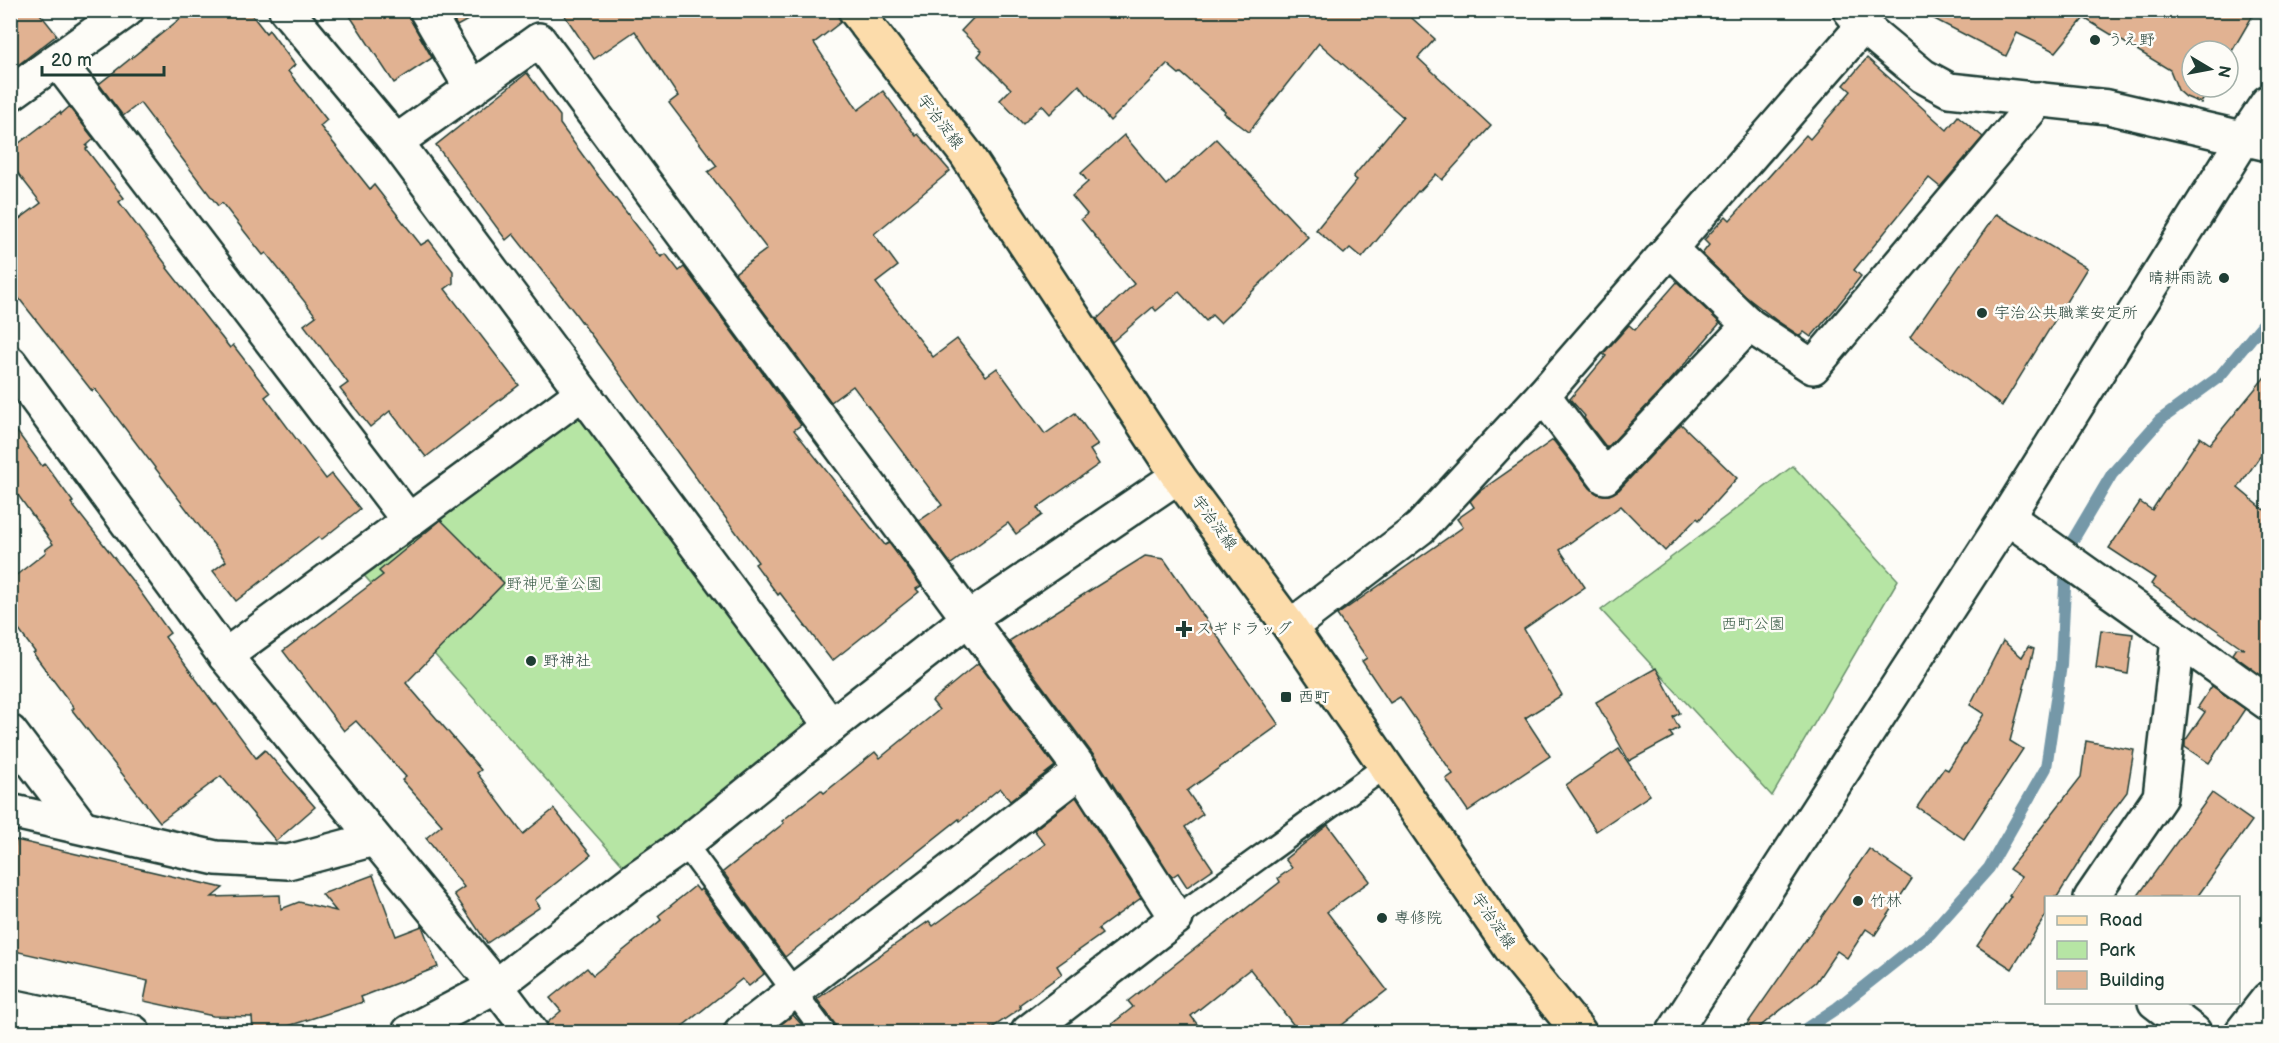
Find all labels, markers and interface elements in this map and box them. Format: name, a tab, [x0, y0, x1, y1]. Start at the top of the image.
place label: うえ野	[2107, 31, 2155, 50]
marker: うえ野	[2088, 33, 2102, 47]
scale bar	[42, 39, 164, 77]
north arrow	[2180, 39, 2240, 99]
text: 20 m	[51, 50, 92, 71]
text: N	[2213, 64, 2234, 79]
street label: 宇治淀線	[913, 91, 967, 153]
place label: 晴耕雨読	[2148, 269, 2212, 288]
marker: 晴耕雨読	[2217, 271, 2231, 285]
place label: 宇治公共職業安定所	[1994, 304, 2138, 323]
marker: 宇治公共職業安定所	[1975, 306, 1989, 320]
street label: 宇治淀線	[1187, 492, 1241, 554]
park label: 野神児童公園	[506, 575, 602, 594]
park label: 西町公園	[1721, 615, 1785, 634]
place label: スギドラッグ	[1196, 620, 1292, 639]
marker: スギドラッグ	[1177, 622, 1191, 636]
place label: 野神社	[543, 652, 591, 671]
marker: 野神社	[524, 654, 538, 668]
place label: 西町	[1298, 688, 1330, 707]
marker: 西町	[1279, 690, 1293, 704]
street label: 宇治淀線	[1467, 889, 1519, 953]
place label: 竹林	[1870, 892, 1902, 911]
marker: 竹林	[1851, 894, 1865, 908]
legend	[2045, 896, 2240, 1004]
place label: 専修院	[1394, 909, 1442, 928]
text: Road	[2099, 910, 2143, 931]
marker: 専修院	[1375, 911, 1389, 925]
text: Park	[2099, 940, 2135, 961]
text: Building	[2099, 970, 2165, 991]

